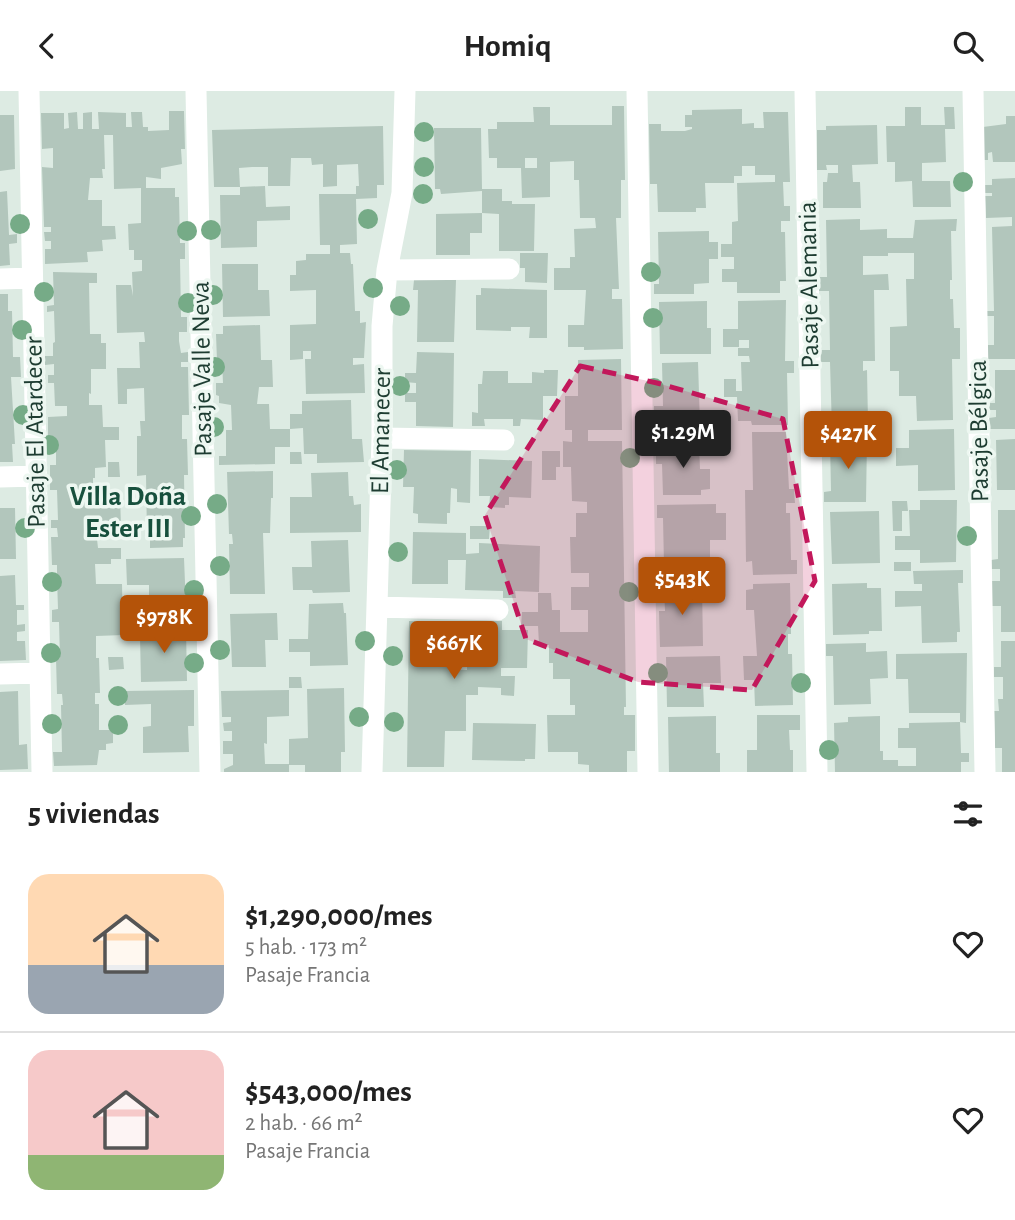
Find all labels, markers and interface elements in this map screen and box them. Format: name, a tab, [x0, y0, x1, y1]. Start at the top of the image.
icon: back	[28, 27, 66, 65]
icon: search	[949, 27, 987, 65]
text: Homiq	[463, 30, 552, 62]
street label: Pasaje Alemania	[795, 201, 823, 369]
street label: Pasaje Valle Neva	[187, 281, 217, 457]
street label: Pasaje El Atardecer	[20, 335, 50, 528]
street label: Pasaje Bélgica	[965, 360, 993, 502]
street label: El Amanecer	[367, 367, 395, 494]
pin: $1.29M	[626, 411, 740, 470]
pin: $427K	[799, 411, 897, 471]
text: $1.29M	[651, 421, 715, 444]
text: $427K	[820, 422, 876, 445]
district label: Villa Doña Ester III	[70, 483, 186, 543]
pin: $543K	[633, 557, 731, 617]
text: $543K	[654, 568, 710, 591]
pin: $978K	[115, 595, 213, 655]
text: $978K	[136, 606, 192, 629]
pin: $667K	[405, 621, 503, 681]
text: $667K	[426, 632, 482, 655]
icon: filters	[949, 795, 987, 833]
text: 5 viviendas	[28, 799, 160, 829]
text: $1,290,000/mes	[245, 901, 433, 931]
icon: home	[84, 902, 168, 986]
icon: heart	[949, 925, 987, 963]
text: 5 hab. · 173 m²	[245, 936, 367, 959]
text: Pasaje Francia	[245, 964, 370, 987]
text: $543,000/mes	[245, 1077, 412, 1107]
icon: home	[84, 1078, 168, 1162]
icon: heart	[949, 1101, 987, 1139]
text: 2 hab. · 66 m²	[245, 1112, 363, 1135]
text: Pasaje Francia	[245, 1140, 370, 1163]

